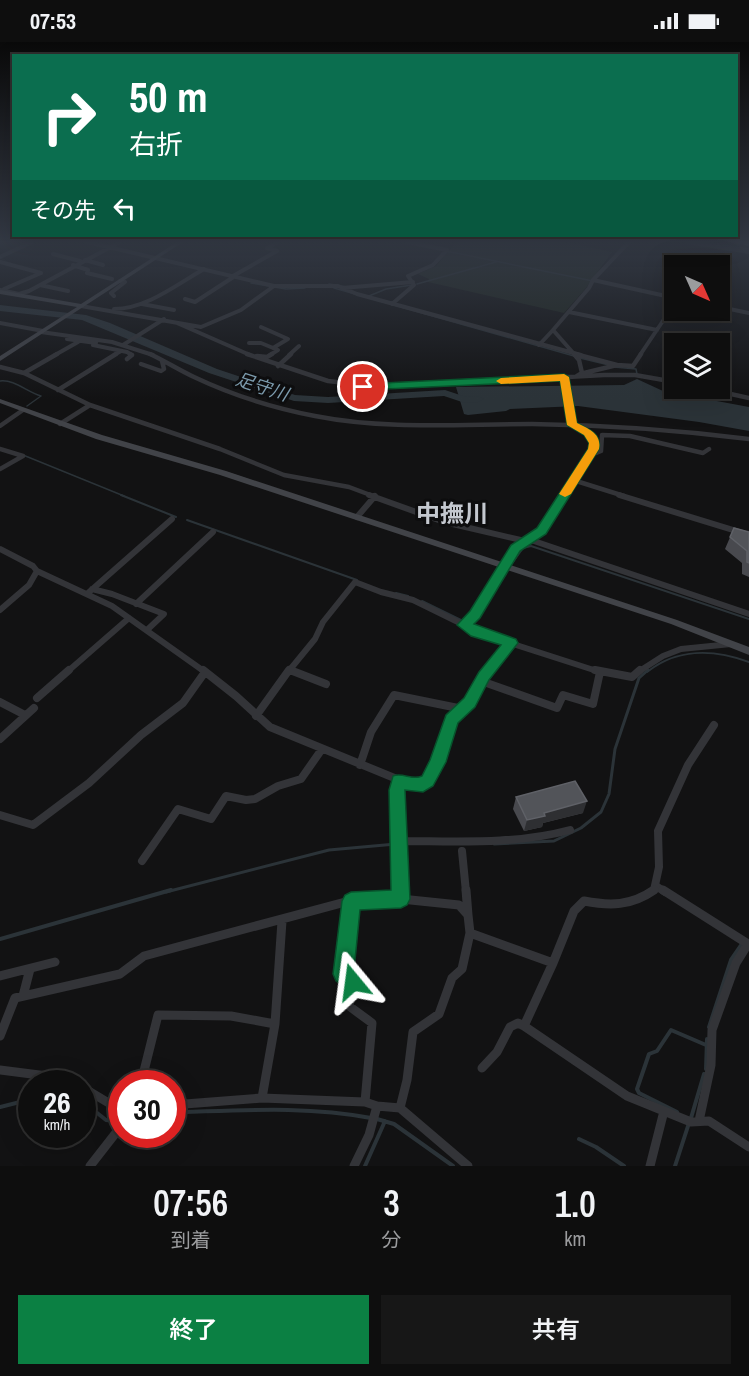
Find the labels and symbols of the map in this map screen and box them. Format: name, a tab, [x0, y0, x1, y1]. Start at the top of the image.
north arrow	[664, 255, 730, 321]
pin	[337, 361, 388, 412]
water label: 足守川	[233, 366, 294, 407]
district label: 中撫川	[416, 497, 488, 529]
position arrow	[321, 950, 385, 1014]
speed limit sign: 30	[108, 1070, 186, 1148]

